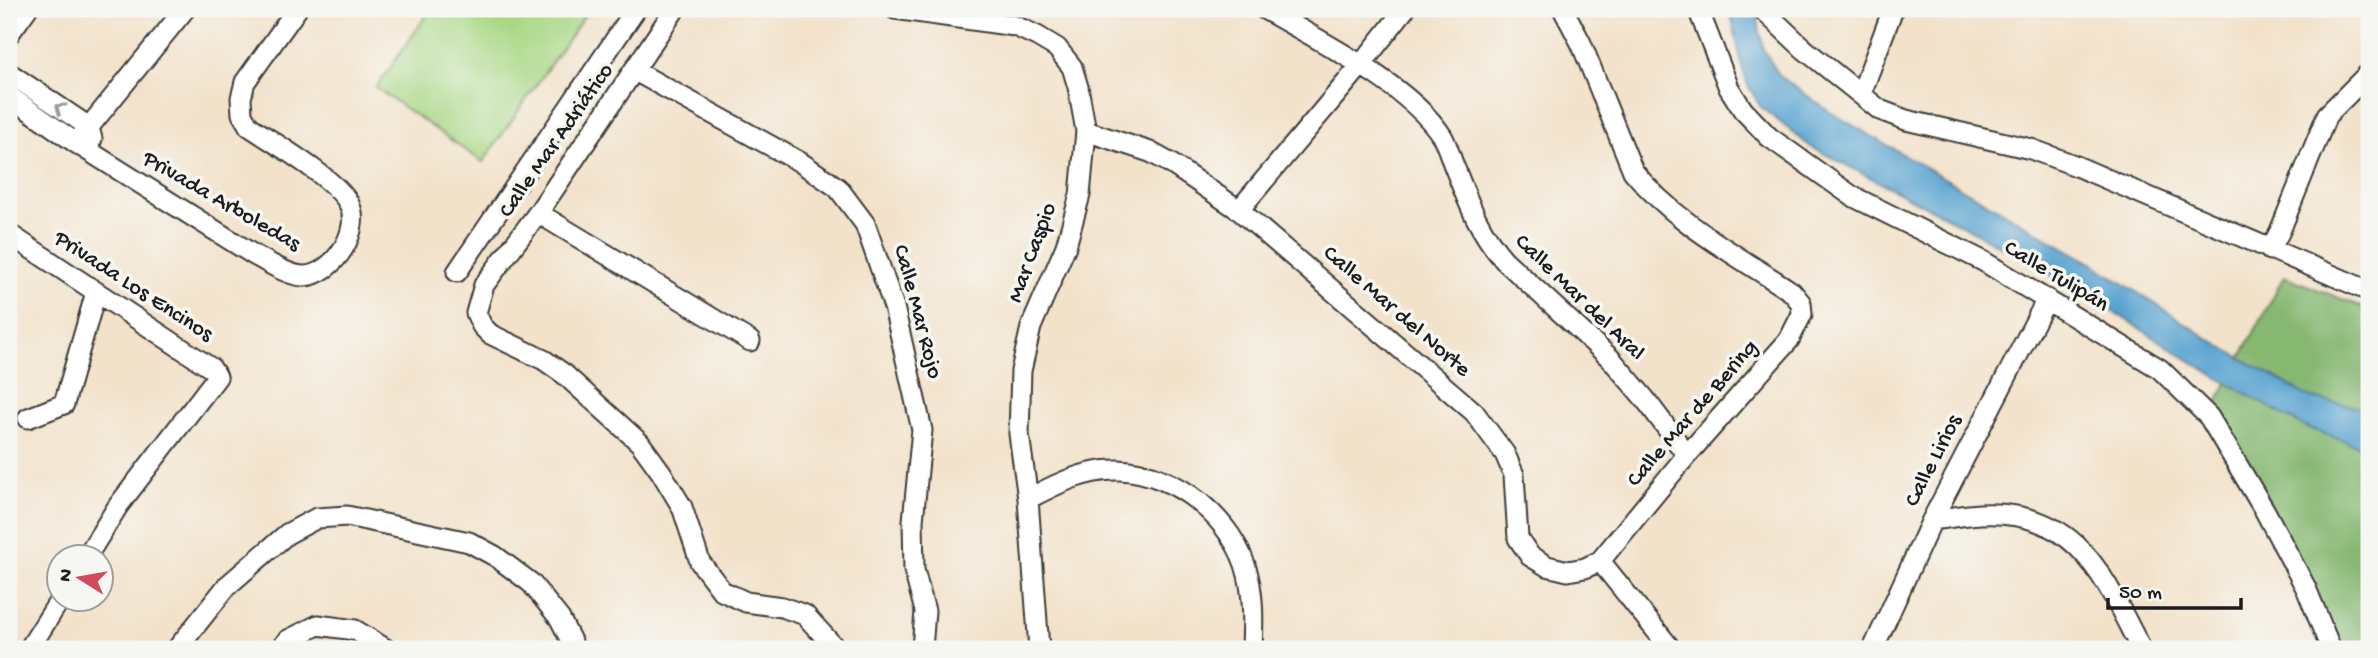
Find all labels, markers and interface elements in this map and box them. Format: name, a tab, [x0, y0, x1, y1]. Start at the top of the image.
street label: Calle Mar Adriático	[494, 59, 620, 223]
one-way arrow	[55, 104, 68, 116]
street label: Privada Arboledas	[136, 145, 305, 258]
street label: Mar Caspio	[1002, 199, 1064, 307]
street label: Privada Los Encinos	[48, 225, 218, 349]
street label: Calle Mar del Aral	[1508, 229, 1650, 367]
street label: Calle Tulipán	[1999, 235, 2113, 319]
street label: Calle Mar del Norte	[1316, 240, 1476, 384]
street label: Calle Mar Rojo	[886, 242, 948, 382]
street label: Calle Mar de Bering	[1622, 335, 1764, 493]
street label: Calle Lirios	[1899, 410, 1969, 512]
north arrow	[46, 542, 116, 612]
text: N	[54, 567, 79, 584]
scale bar	[2108, 567, 2242, 611]
text: 50 m	[2119, 582, 2162, 607]

